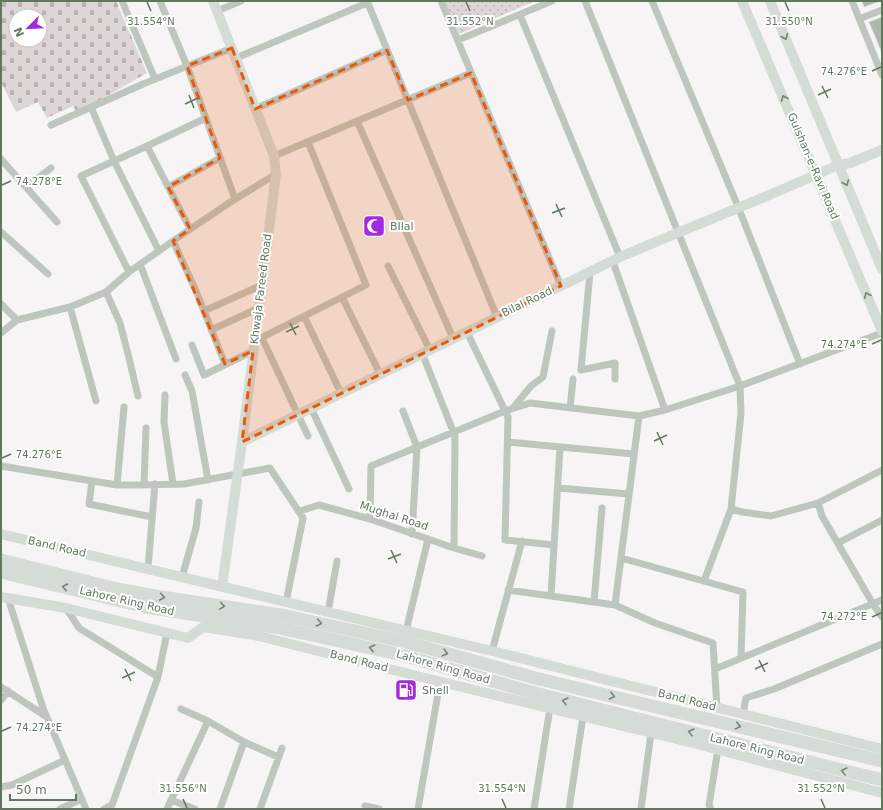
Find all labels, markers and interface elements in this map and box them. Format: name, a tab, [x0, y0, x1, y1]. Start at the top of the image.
north arrow	[8, 8, 48, 48]
text: 31.554°N	[127, 16, 175, 27]
text: 31.552°N	[446, 16, 494, 27]
text: 31.550°N	[765, 16, 813, 27]
text: N	[12, 25, 27, 39]
one-way arrow	[780, 33, 788, 40]
text: 74.276°E	[821, 66, 867, 77]
one-way arrow	[781, 94, 789, 102]
street label: Gulshan-e-Ravi Road	[785, 111, 841, 221]
text: 74.278°E	[16, 176, 62, 187]
one-way arrow	[841, 179, 849, 186]
mosque icon: BIlal	[361, 213, 387, 239]
place label: BIlal	[390, 220, 414, 233]
street label: Khwaja Fareed Road	[248, 233, 274, 345]
street label: Bilal Road	[500, 284, 554, 320]
one-way arrow	[864, 291, 872, 299]
text: 74.274°E	[821, 339, 867, 350]
text: 74.276°E	[16, 449, 62, 460]
street label: Mughal Road	[358, 499, 430, 533]
street label: Band Road	[27, 534, 87, 560]
one-way arrow	[62, 583, 68, 591]
street label: Lahore Ring Road	[78, 584, 176, 618]
one-way arrow	[159, 592, 165, 601]
one-way arrow	[219, 601, 225, 610]
text: 74.272°E	[821, 611, 867, 622]
one-way arrow	[316, 619, 322, 627]
one-way arrow	[369, 645, 375, 653]
street label: Lahore Ring Road	[395, 647, 491, 687]
street label: Band Road	[329, 648, 389, 674]
one-way arrow	[442, 648, 449, 657]
fuel station icon: Shell	[393, 677, 419, 703]
place label: Shell	[422, 684, 449, 697]
street label: Band Road	[657, 687, 717, 713]
one-way arrow	[608, 691, 615, 700]
one-way arrow	[562, 697, 569, 706]
text: 74.274°E	[16, 722, 62, 733]
one-way arrow	[735, 722, 742, 730]
one-way arrow	[688, 729, 694, 737]
street label: Lahore Ring Road	[708, 731, 806, 767]
one-way arrow	[841, 767, 847, 775]
scale bar	[10, 776, 76, 802]
text: 50 m	[16, 783, 47, 797]
text: 31.556°N	[159, 783, 207, 794]
text: 31.554°N	[478, 783, 526, 794]
text: 31.552°N	[797, 783, 845, 794]

